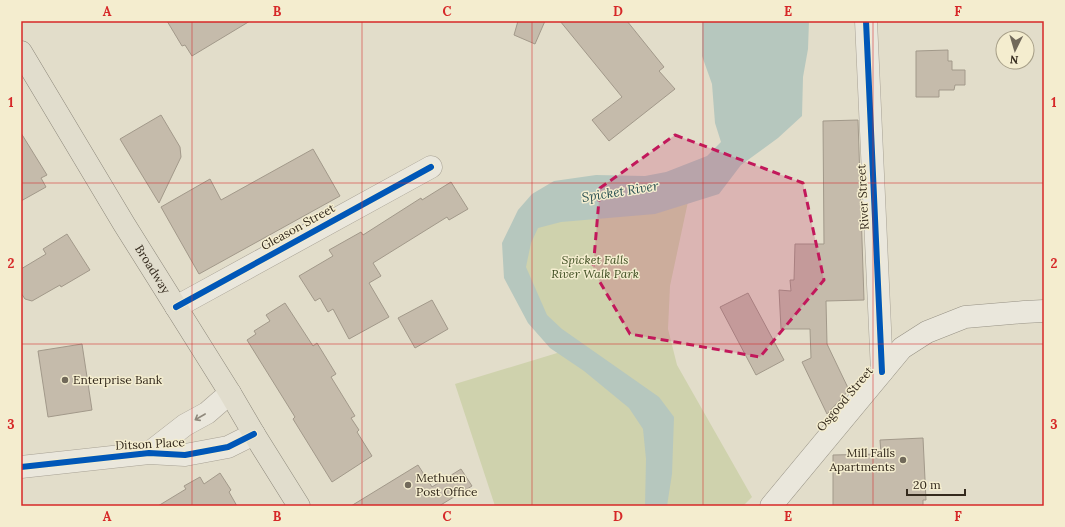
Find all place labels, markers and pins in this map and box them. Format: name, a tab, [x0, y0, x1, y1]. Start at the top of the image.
place label: Enterprise Bank	[73, 372, 163, 387]
marker: Enterprise Bank	[60, 375, 70, 385]
place label: Mill Falls Apartments	[829, 445, 895, 474]
marker: Mill Falls Apartments	[898, 455, 908, 465]
place label: Methuen Post Office	[416, 470, 478, 499]
marker: Methuen Post Office	[403, 480, 413, 490]

